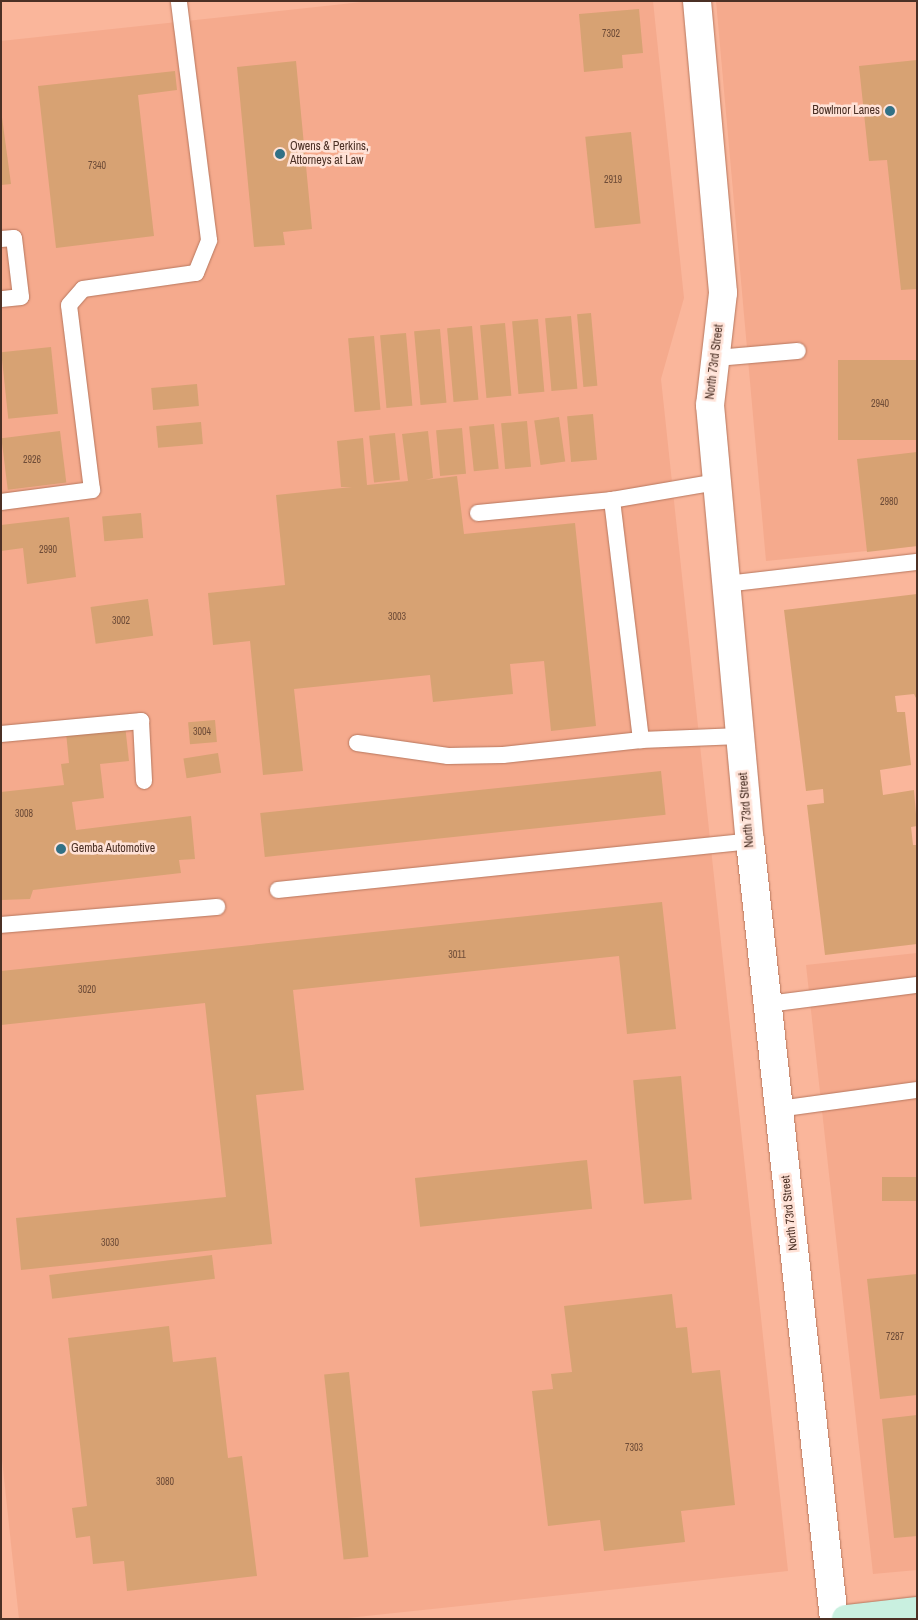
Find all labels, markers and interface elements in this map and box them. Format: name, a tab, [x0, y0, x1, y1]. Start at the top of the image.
house number: 7302	[602, 28, 620, 40]
place label: Bowlmor Lanes	[812, 104, 880, 118]
marker: Bowlmor Lanes	[884, 105, 896, 117]
place label: Owens & Perkins, Attorneys at Law	[290, 140, 369, 168]
marker: Owens & Perkins, Attorneys at Law	[274, 148, 286, 160]
house number: 7340	[88, 160, 106, 172]
house number: 2919	[604, 174, 622, 186]
street label: North 73rd Street	[703, 324, 727, 400]
house number: 2940	[871, 398, 889, 410]
house number: 2926	[23, 454, 41, 466]
house number: 2980	[880, 496, 898, 508]
house number: 2990	[39, 544, 57, 556]
house number: 3003	[388, 611, 406, 623]
house number: 3002	[112, 615, 130, 627]
house number: 3004	[193, 726, 211, 738]
street label: North 73rd Street	[737, 772, 757, 848]
house number: 3008	[15, 808, 33, 820]
place label: Gemba Automotive	[71, 842, 156, 856]
marker: Gemba Automotive	[55, 843, 67, 855]
house number: 3011	[448, 949, 466, 961]
house number: 3020	[78, 984, 96, 996]
street label: North 73rd Street	[779, 1175, 801, 1251]
house number: 3030	[101, 1237, 119, 1249]
house number: 7287	[886, 1331, 904, 1343]
house number: 7303	[625, 1442, 643, 1454]
house number: 3080	[156, 1476, 174, 1488]

